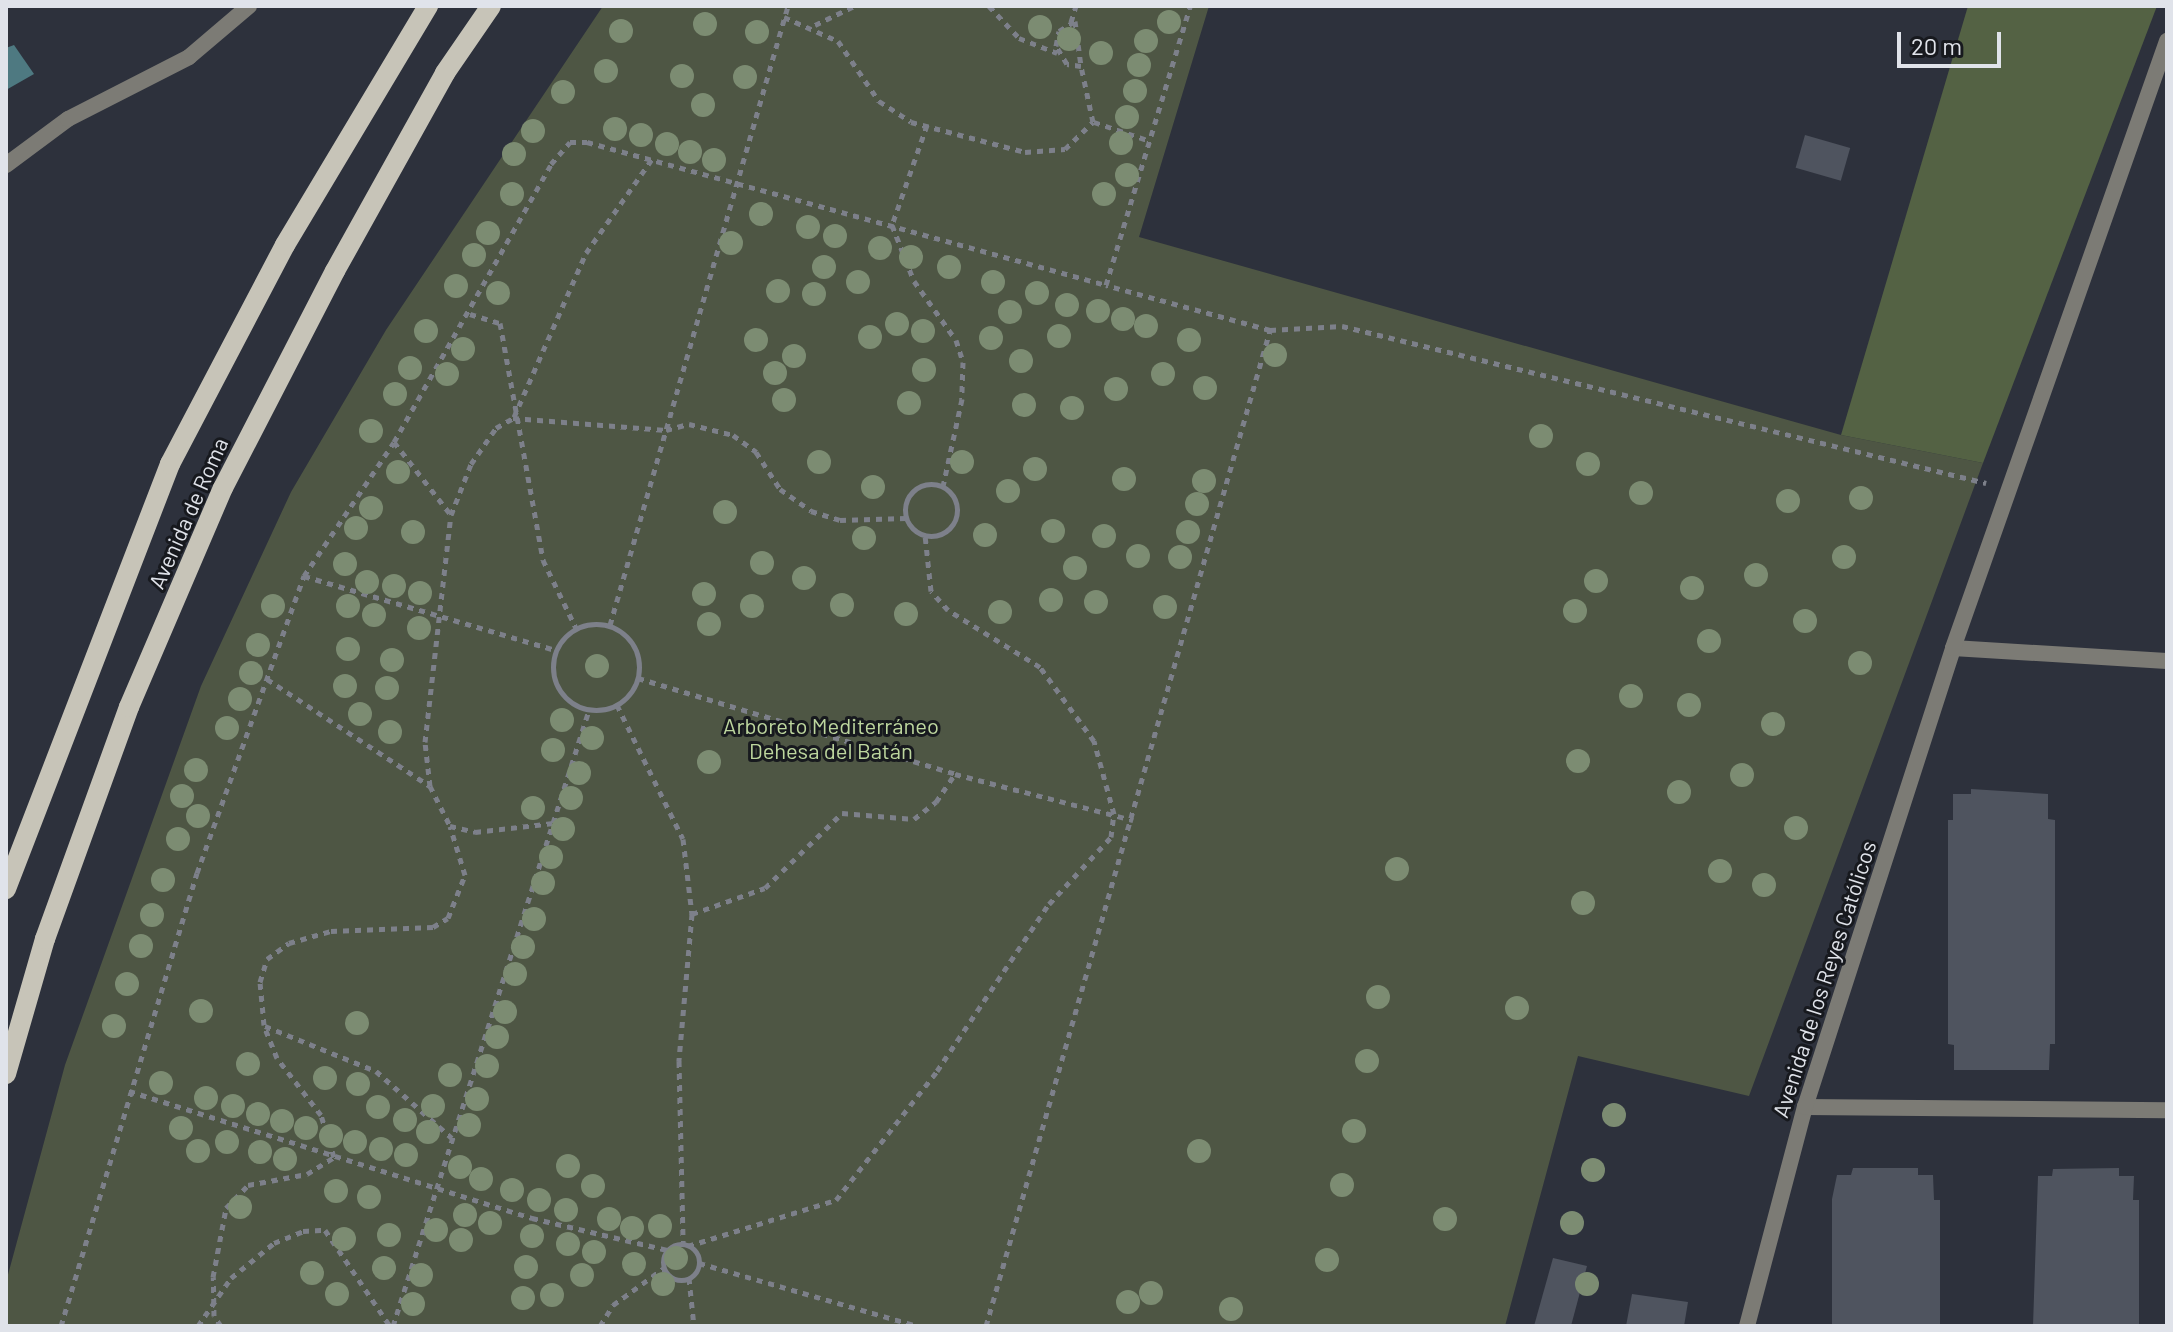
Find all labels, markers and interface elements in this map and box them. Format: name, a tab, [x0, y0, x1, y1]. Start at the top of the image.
scale bar	[1901, 16, 2005, 66]
text: 20 m	[1911, 31, 1962, 60]
street label: Avenida de Roma	[143, 433, 233, 593]
park label: Arboreto Mediterráneo Dehesa del Batán	[723, 712, 939, 764]
street label: Avenida de los Reyes Católicos	[1767, 837, 1881, 1121]

